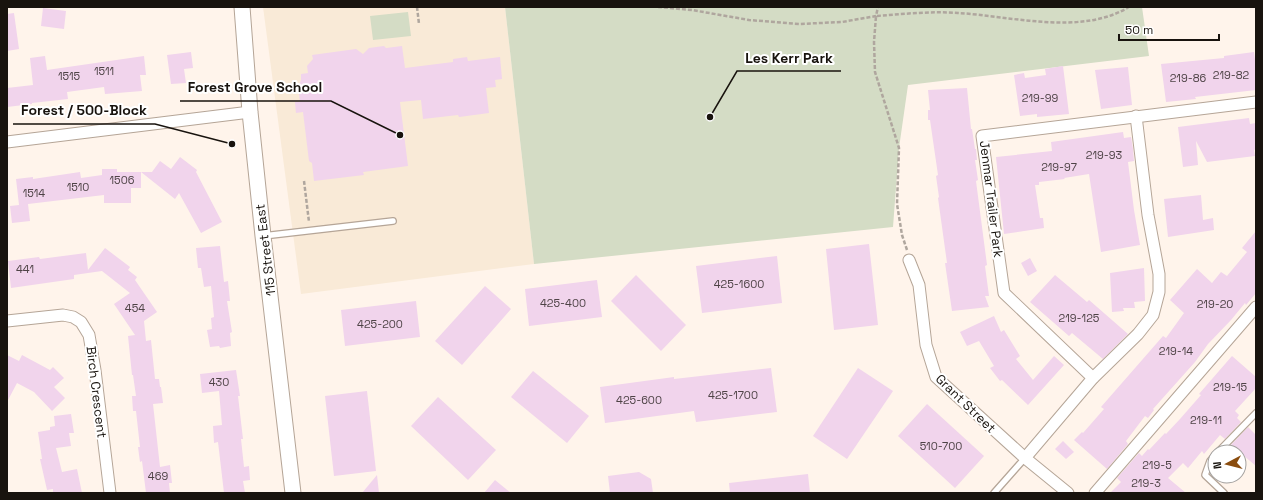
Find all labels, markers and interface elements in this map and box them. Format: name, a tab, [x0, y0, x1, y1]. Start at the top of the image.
scale bar	[1119, 16, 1219, 42]
text: 50 m	[1125, 22, 1153, 38]
callout: Les Kerr Park	[737, 45, 841, 71]
text: Les Kerr Park	[745, 49, 833, 67]
house number: 1511	[94, 64, 114, 78]
house number: 219-82	[1213, 68, 1250, 82]
house number: 1515	[58, 69, 81, 83]
house number: 219-86	[1170, 71, 1207, 85]
callout: Forest Grove School	[180, 75, 331, 101]
text: Forest Grove School	[188, 78, 322, 96]
house number: 219-99	[1022, 91, 1058, 105]
callout: Forest / 500-Block	[13, 98, 155, 124]
text: Forest / 500-Block	[21, 101, 147, 119]
street label: Jenmar Trailer Park	[976, 140, 1007, 259]
house number: 219-93	[1086, 148, 1123, 162]
house number: 219-97	[1041, 160, 1077, 174]
house number: 1506	[110, 173, 135, 187]
house number: 1510	[67, 180, 89, 194]
house number: 1514	[23, 186, 45, 200]
street label: 115 Street East	[251, 203, 280, 297]
house number: 441	[16, 262, 34, 276]
house number: 425-1600	[714, 277, 764, 291]
house number: 425-400	[540, 296, 586, 310]
house number: 219-20	[1197, 297, 1233, 311]
house number: 454	[125, 301, 145, 315]
house number: 219-125	[1059, 311, 1100, 325]
house number: 425-200	[357, 317, 403, 331]
house number: 219-14	[1159, 344, 1193, 358]
street label: Birch Crescent	[82, 345, 111, 439]
street label: Grant Street	[932, 370, 999, 436]
house number: 430	[209, 375, 229, 389]
house number: 219-15	[1213, 380, 1247, 394]
house number: 425-1700	[708, 388, 758, 402]
house number: 425-600	[616, 393, 662, 407]
house number: 219-11	[1190, 413, 1222, 427]
house number: 510-700	[920, 439, 962, 453]
north arrow	[1207, 444, 1247, 484]
house number: 219-5	[1142, 458, 1172, 472]
text: N	[1210, 461, 1224, 470]
house number: 469	[148, 469, 168, 483]
house number: 219-3	[1131, 476, 1161, 490]

